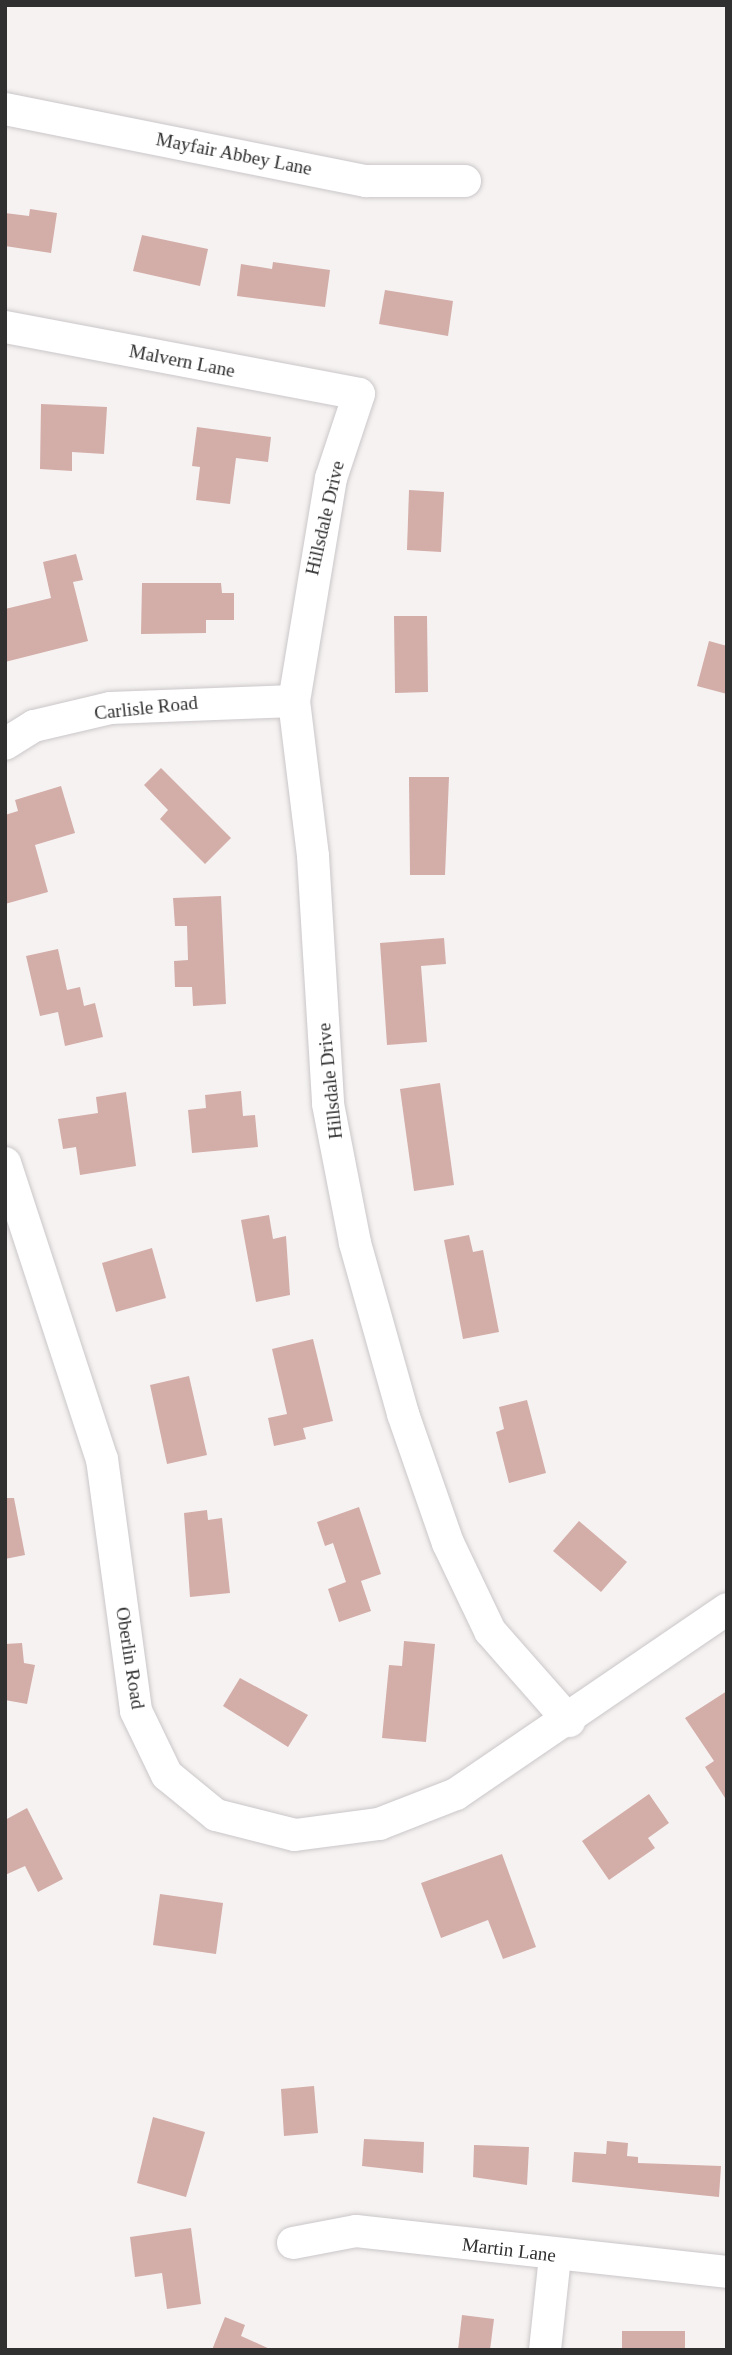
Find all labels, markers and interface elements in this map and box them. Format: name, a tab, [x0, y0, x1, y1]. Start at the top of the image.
street label: Mayfair Abbey Lane	[154, 128, 314, 180]
street label: Malvern Lane	[127, 340, 237, 382]
street label: Hillsdale Drive	[301, 459, 349, 577]
street label: Carlisle Road	[93, 691, 199, 725]
street label: Hillsdale Drive	[313, 1022, 347, 1140]
street label: Oberlin Road	[111, 1605, 149, 1711]
street label: Martin Lane	[461, 2233, 557, 2267]

